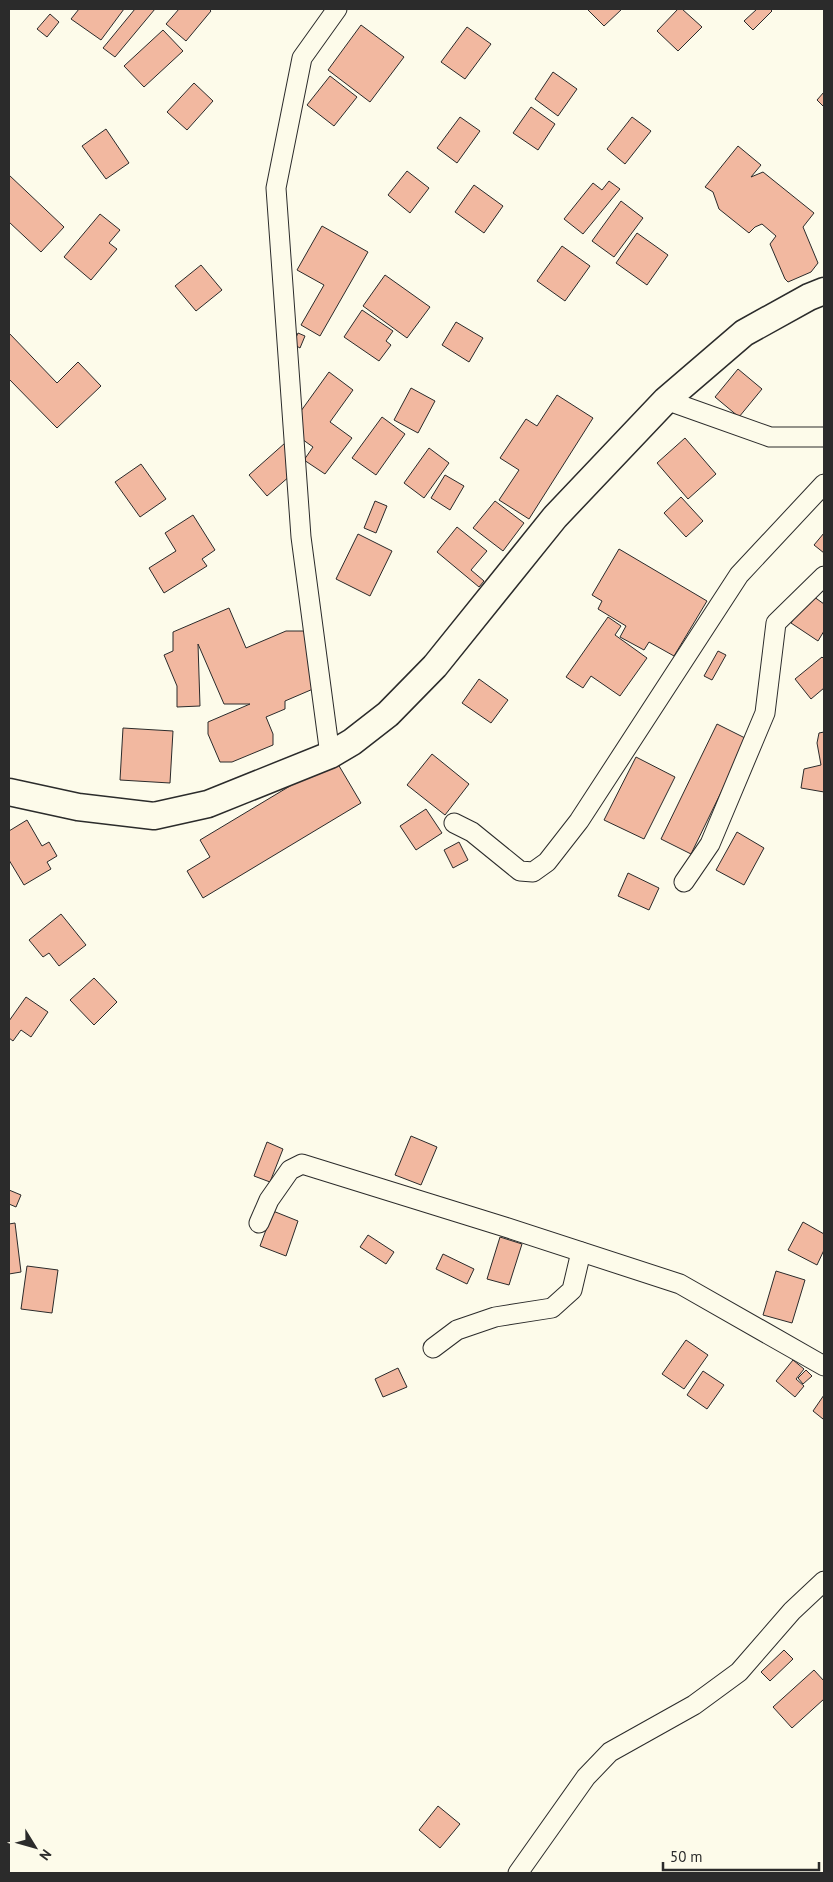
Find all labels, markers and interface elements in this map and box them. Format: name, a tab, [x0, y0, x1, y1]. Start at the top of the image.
north arrow	[10, 1822, 60, 1872]
scale bar	[663, 1840, 819, 1872]
text: N	[35, 1846, 55, 1864]
text: 50 m	[670, 1847, 703, 1866]

